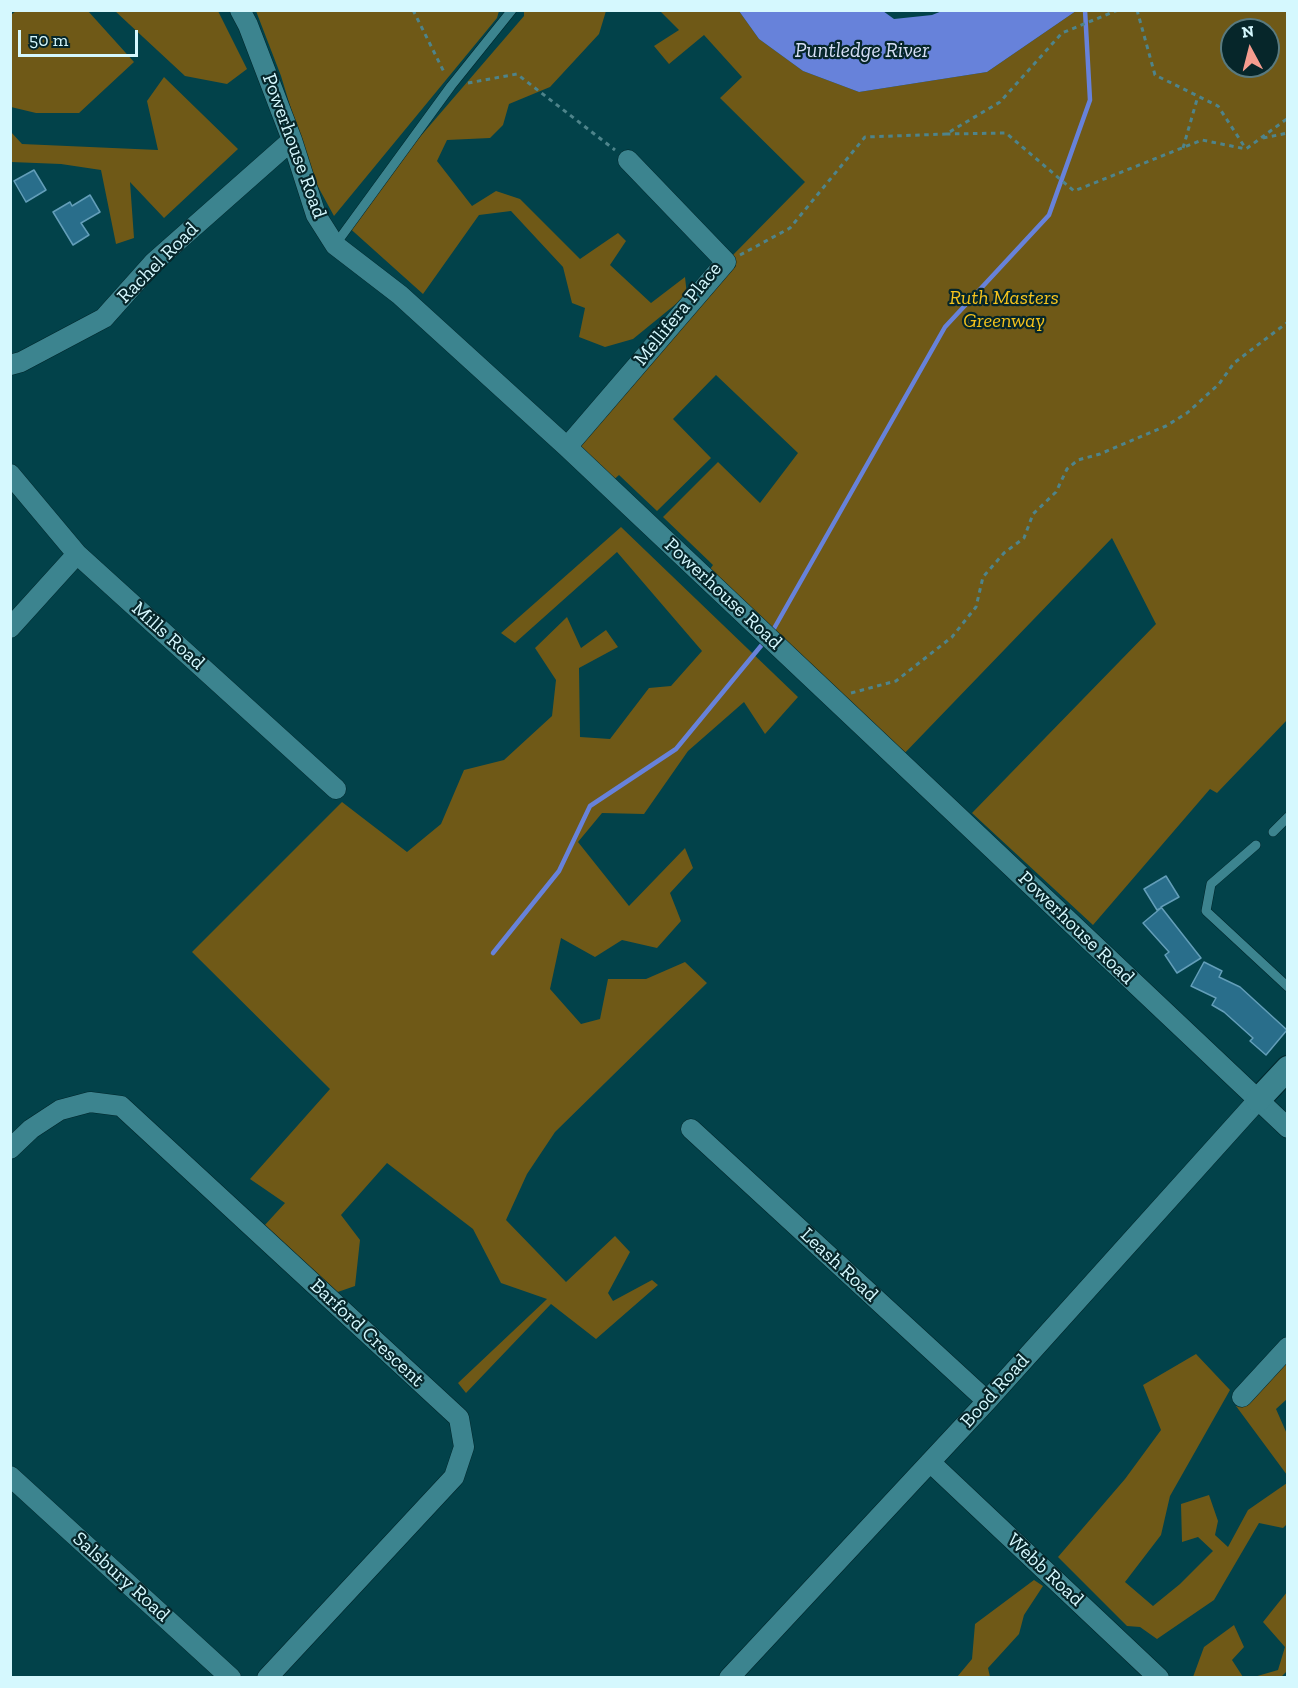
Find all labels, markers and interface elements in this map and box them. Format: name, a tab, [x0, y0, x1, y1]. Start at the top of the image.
scale bar	[21, 18, 141, 56]
north arrow	[1220, 18, 1280, 78]
text: N	[1241, 21, 1255, 42]
text: 50 m	[29, 29, 68, 51]
water label: Puntledge River	[795, 38, 929, 64]
street label: Powerhouse Road	[257, 70, 331, 222]
street label: Rachel Road	[112, 217, 204, 309]
street label: Mellifera Place	[629, 257, 727, 371]
park label: Ruth Masters Greenway	[949, 286, 1059, 333]
street label: Powerhouse Road	[659, 533, 787, 655]
street label: Mills Road	[126, 597, 210, 675]
street label: Powerhouse Road	[1013, 866, 1139, 990]
street label: Leash Road	[795, 1223, 883, 1307]
street label: Barford Crescent	[305, 1274, 429, 1392]
street label: Bood Road	[956, 1349, 1034, 1433]
street label: Salsbury Road	[67, 1527, 175, 1627]
street label: Webb Road	[1002, 1528, 1088, 1612]

